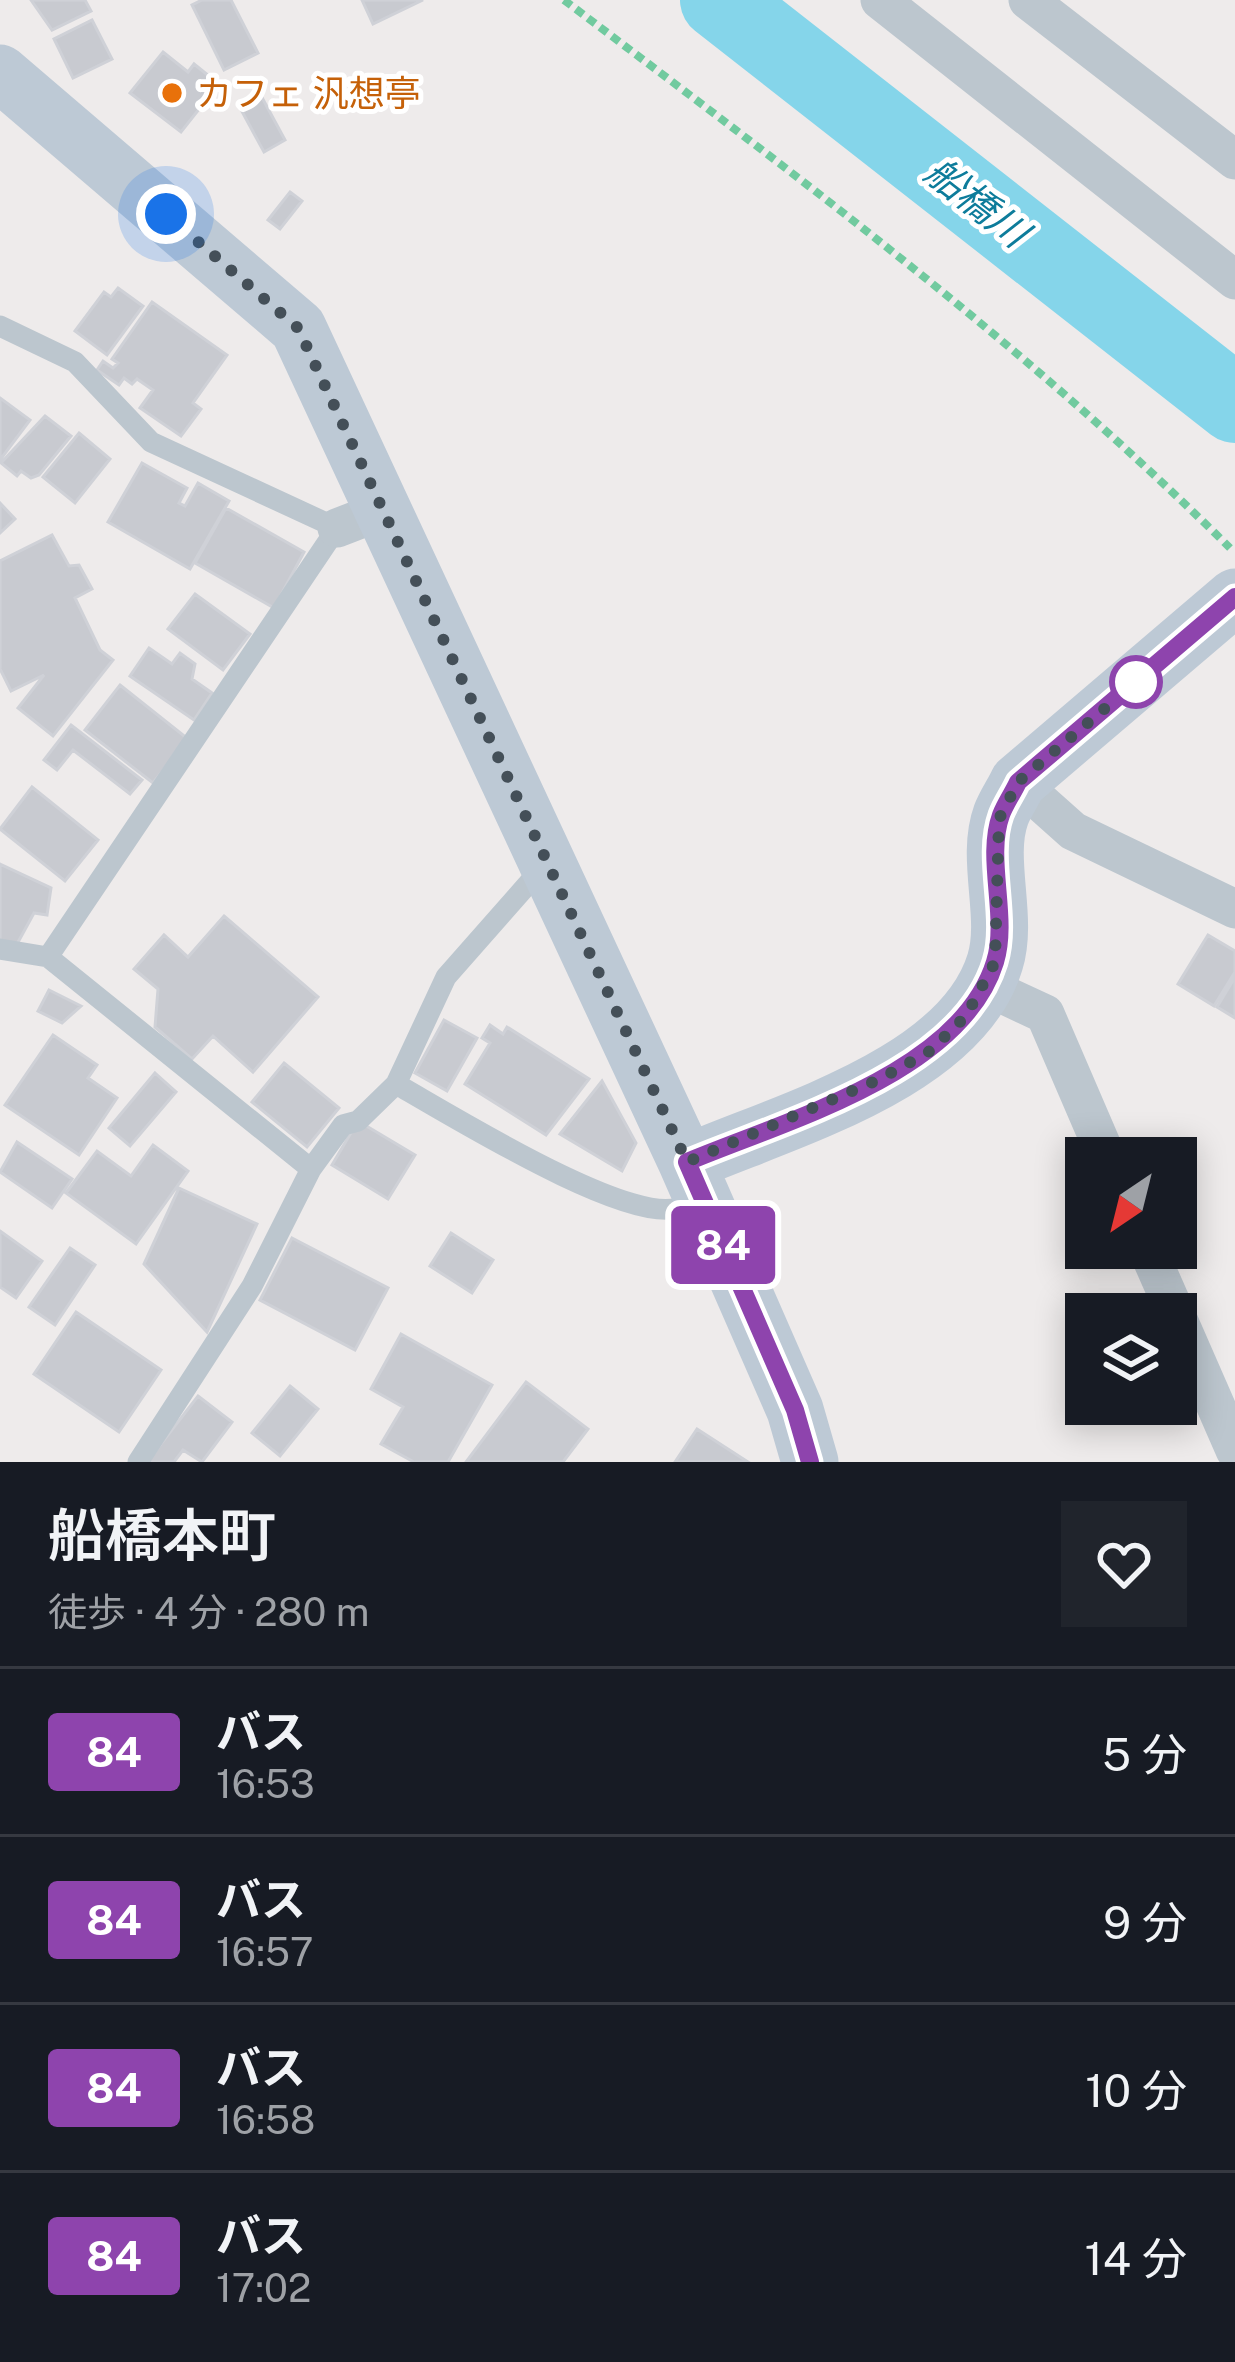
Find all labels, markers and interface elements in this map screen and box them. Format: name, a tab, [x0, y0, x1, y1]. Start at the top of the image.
place label: カフェ 汎想亭	[196, 72, 421, 114]
marker: カフェ 汎想亭	[159, 80, 185, 106]
water label: 船橋川	[917, 148, 1040, 259]
your location	[136, 184, 196, 244]
unlabelled marker	[1111, 657, 1161, 707]
north arrow	[1065, 1137, 1197, 1269]
map controls	[1065, 1137, 1197, 1425]
line badge: 84	[669, 1206, 777, 1284]
text: 84	[695, 1220, 751, 1269]
button: layers	[1065, 1293, 1197, 1425]
button: heart	[1061, 1501, 1187, 1627]
text: 船橋本町	[48, 1502, 276, 1569]
text: 徒歩 · 4 分 · 280 m	[48, 1589, 370, 1635]
text: バス	[216, 1705, 306, 1758]
text: 84	[86, 1727, 142, 1776]
text: 5 分	[1102, 1728, 1187, 1781]
text: 16:53	[216, 1761, 315, 1807]
text: バス	[216, 1873, 306, 1926]
text: 84	[86, 1895, 142, 1944]
text: 9 分	[1103, 1896, 1187, 1949]
text: 16:57	[216, 1929, 313, 1975]
text: バス	[216, 2041, 306, 2094]
text: 84	[86, 2063, 142, 2112]
text: 10 分	[1085, 2064, 1187, 2117]
text: 16:58	[216, 2097, 315, 2143]
text: バス	[216, 2209, 306, 2262]
text: 84	[86, 2231, 142, 2280]
text: 14 分	[1084, 2232, 1187, 2285]
text: 17:02	[216, 2265, 311, 2311]

